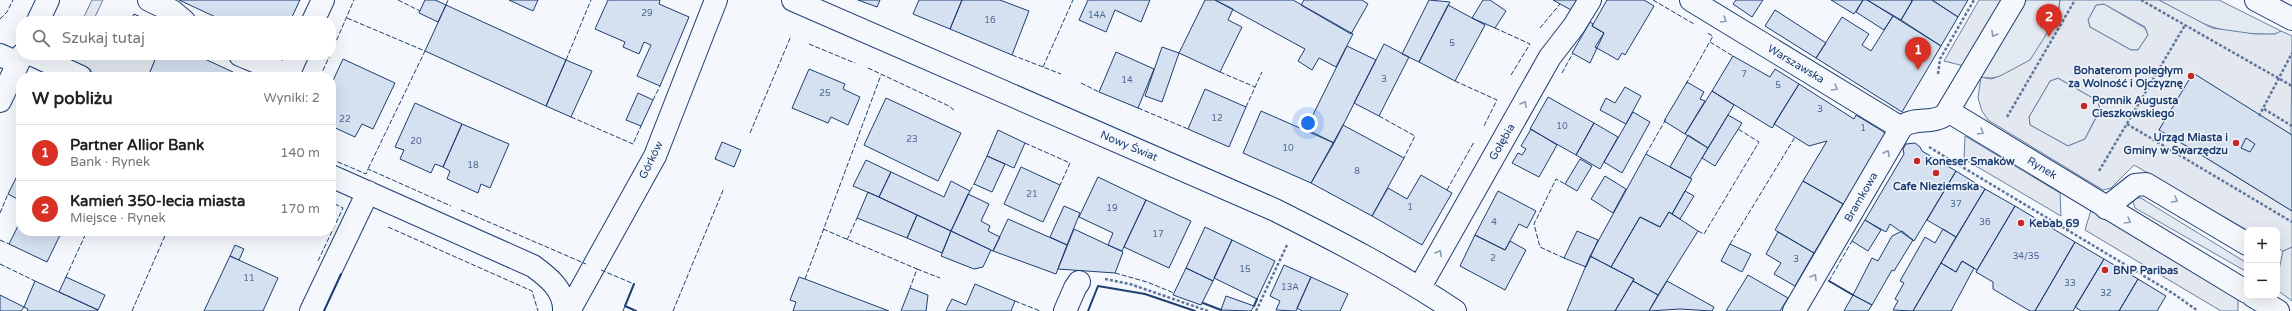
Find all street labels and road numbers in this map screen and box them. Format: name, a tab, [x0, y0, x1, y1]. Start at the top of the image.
street label: Warszawska	[1765, 42, 1827, 86]
street label: Gołębia	[1486, 121, 1518, 163]
street label: Nowy Świat	[1098, 127, 1160, 164]
street label: Górków	[636, 139, 666, 181]
street label: Rynek	[2025, 154, 2059, 182]
street label: Bramkowa	[1842, 170, 1880, 224]

